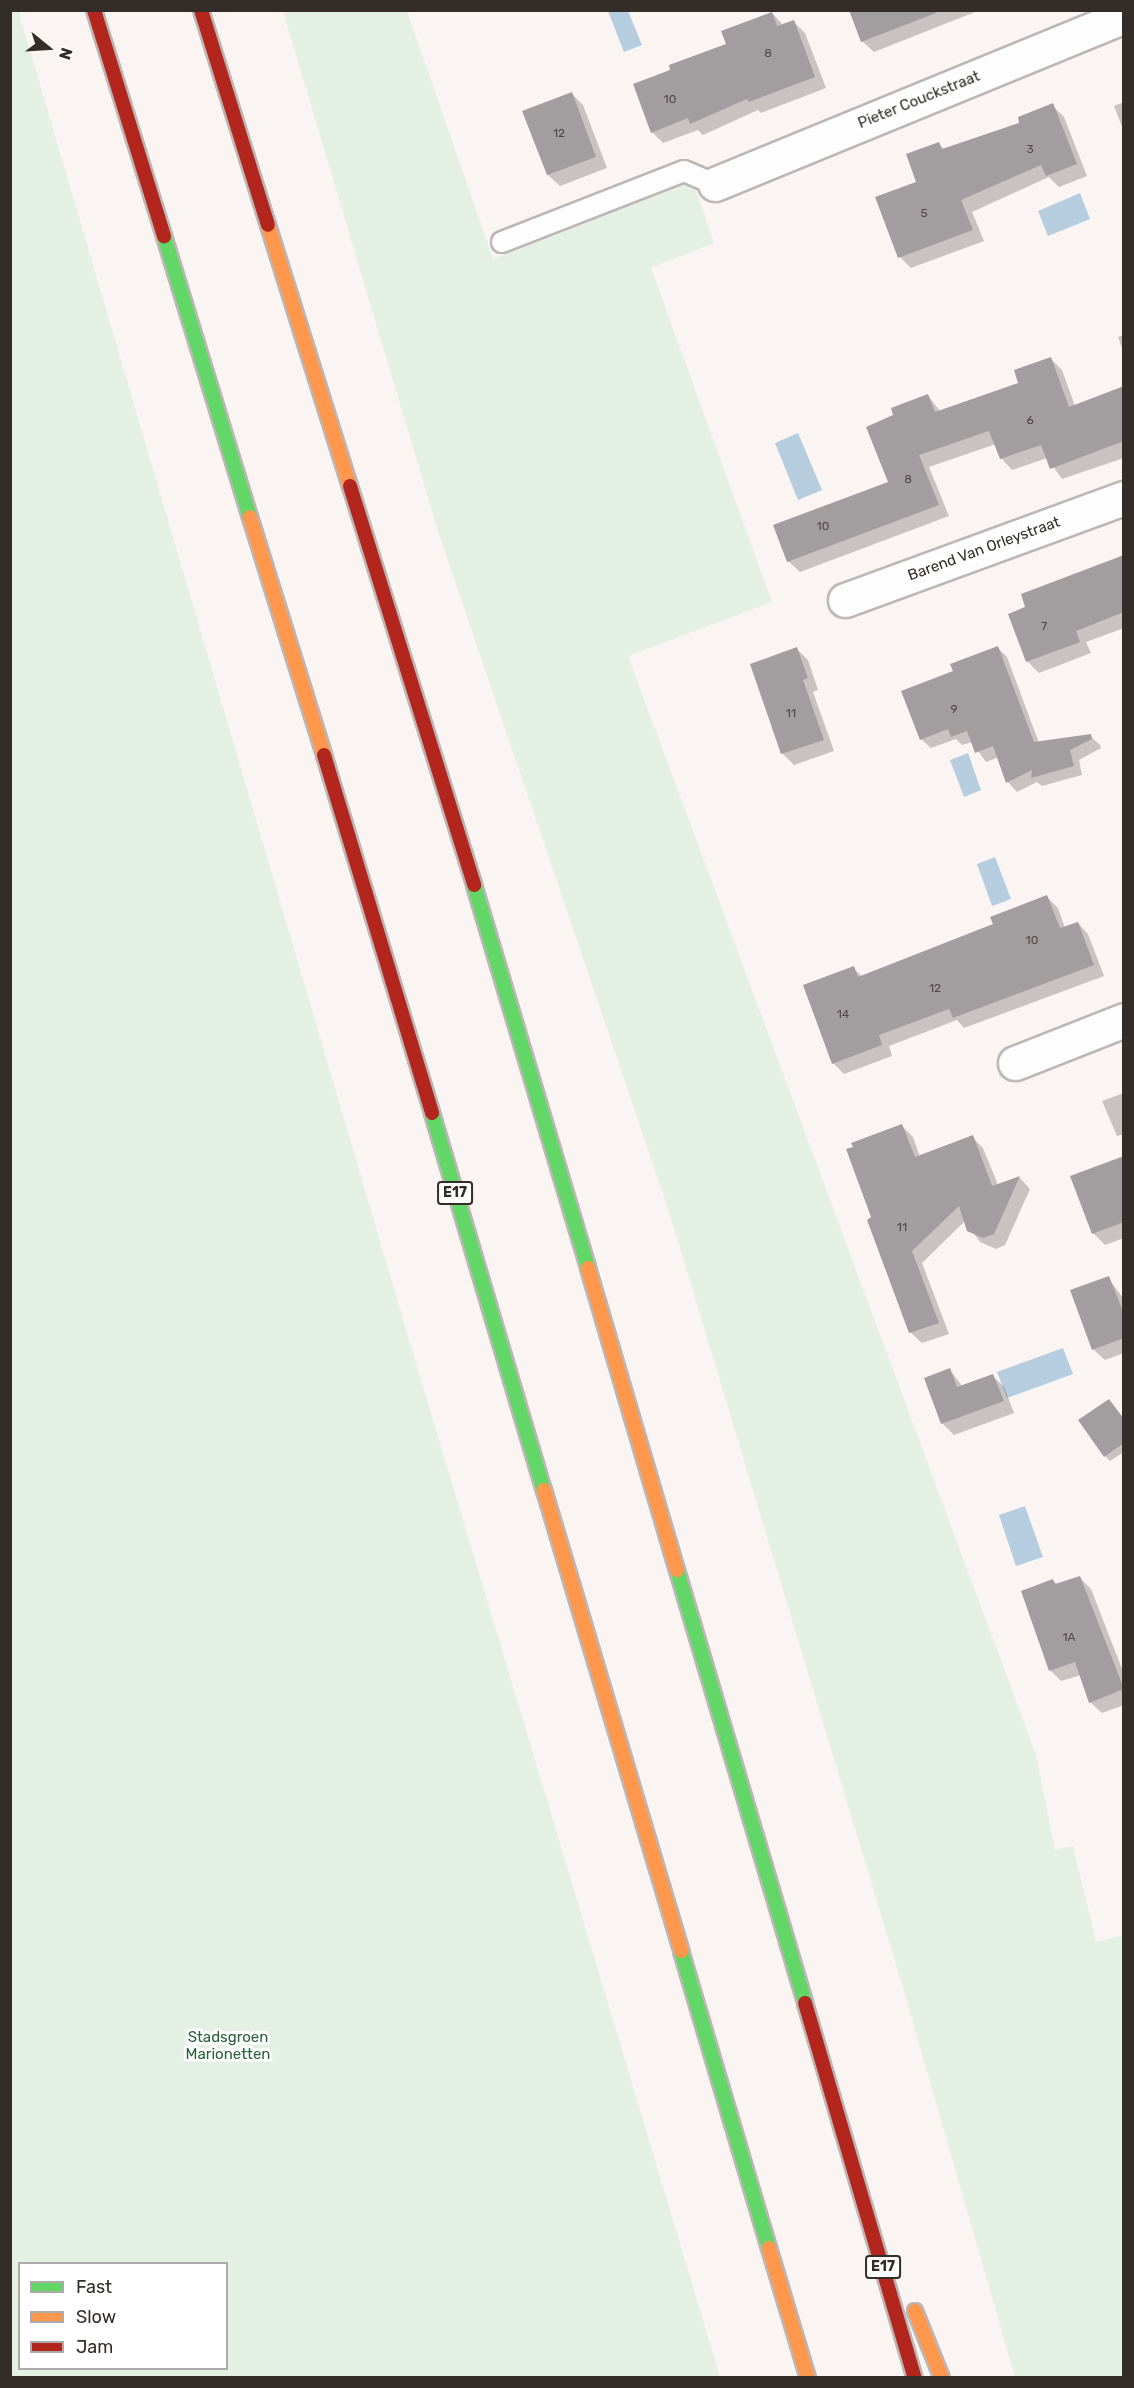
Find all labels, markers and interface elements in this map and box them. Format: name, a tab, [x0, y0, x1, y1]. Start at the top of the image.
north arrow	[18, 18, 78, 78]
text: N	[55, 45, 76, 62]
house number: 8	[764, 47, 772, 61]
street label: Pieter Couckstraat	[855, 67, 983, 133]
house number: 10	[664, 93, 676, 107]
house number: 12	[553, 127, 565, 141]
house number: 3	[1026, 143, 1034, 157]
house number: 5	[920, 207, 928, 221]
house number: 6	[1026, 414, 1034, 428]
house number: 8	[904, 473, 912, 487]
street label: Barend Van Orleystraat	[905, 513, 1063, 585]
house number: 10	[817, 520, 829, 534]
house number: 7	[1041, 620, 1047, 634]
house number: 9	[950, 703, 958, 717]
house number: 11	[786, 707, 796, 721]
house number: 10	[1026, 934, 1038, 948]
house number: 12	[929, 982, 941, 996]
house number: 14	[837, 1008, 849, 1022]
road number: E17	[437, 1182, 473, 1204]
house number: 11	[897, 1221, 907, 1235]
house number: 1A	[1062, 1631, 1076, 1645]
park label: Stadsgroen Marionetten	[186, 2028, 270, 2063]
road number: E17	[865, 2256, 901, 2278]
legend	[18, 2262, 228, 2370]
text: Fast	[76, 2276, 112, 2298]
text: Slow	[76, 2306, 116, 2328]
text: Jam	[76, 2336, 113, 2358]

